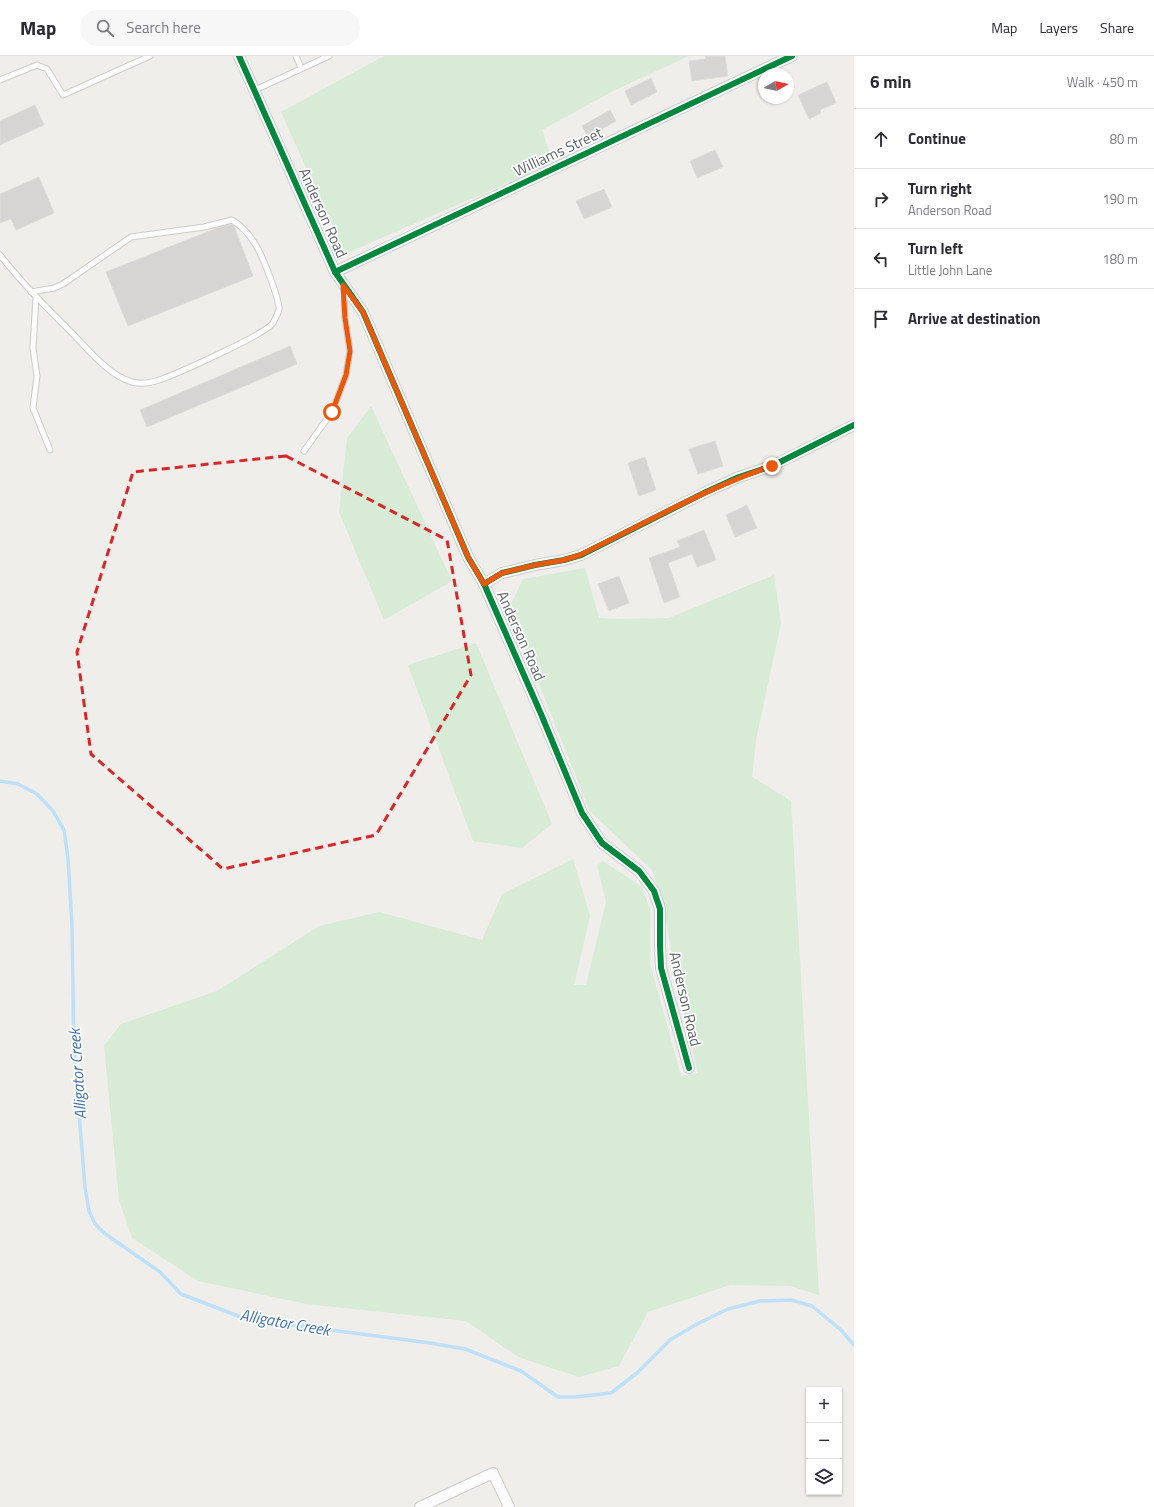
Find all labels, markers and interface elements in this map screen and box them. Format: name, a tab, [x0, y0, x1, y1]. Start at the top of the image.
search box	[80, 10, 360, 46]
text: Map	[20, 13, 56, 42]
text: Search here	[126, 16, 201, 39]
icon: search	[94, 17, 116, 39]
text: Map	[991, 17, 1017, 38]
text: Layers	[1039, 17, 1078, 38]
text: Share	[1100, 17, 1134, 38]
north arrow	[758, 68, 794, 104]
text: 6 min	[870, 69, 911, 95]
text: Walk · 450 m	[1067, 72, 1138, 92]
street label: Williams Street	[510, 121, 607, 182]
text: Continue	[908, 127, 966, 150]
icon: ahead	[870, 128, 892, 150]
text: 80 m	[1110, 129, 1138, 149]
street label: Anderson Road	[293, 164, 354, 262]
text: Turn right	[908, 177, 972, 200]
icon: right	[870, 188, 892, 210]
text: 190 m	[1102, 189, 1138, 209]
text: Anderson Road	[908, 200, 992, 220]
text: Turn left	[908, 237, 963, 260]
icon: left	[870, 248, 892, 270]
text: 180 m	[1102, 249, 1138, 269]
text: Little John Lane	[908, 260, 992, 280]
text: Arrive at destination	[908, 307, 1041, 330]
icon: arrive	[870, 308, 892, 330]
route start	[323, 403, 341, 421]
route end	[763, 457, 781, 475]
street label: Anderson Road	[491, 587, 552, 685]
street label: Anderson Road	[663, 949, 708, 1048]
water label: Alligator Creek	[62, 1026, 92, 1120]
water label: Alligator Creek	[238, 1302, 334, 1342]
map controls	[806, 1387, 842, 1495]
button: +	[806, 1387, 842, 1423]
button: −	[806, 1423, 842, 1459]
button: layers	[806, 1459, 842, 1495]

